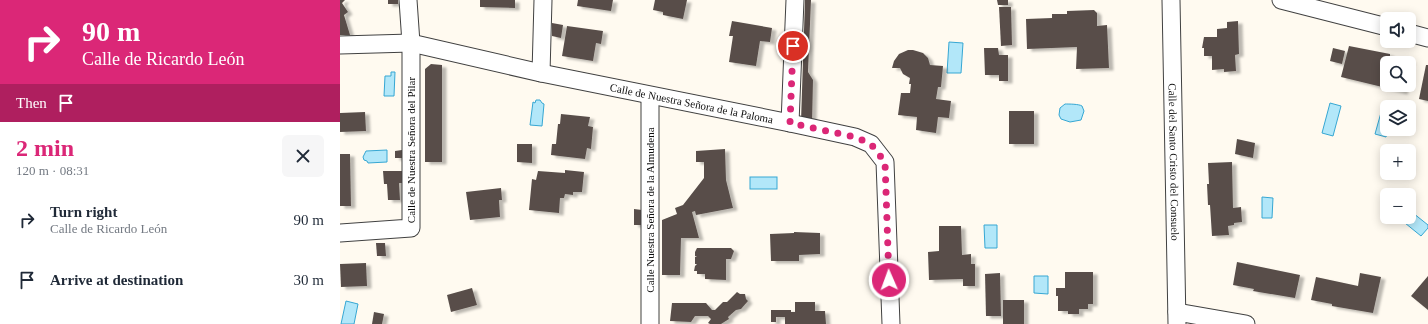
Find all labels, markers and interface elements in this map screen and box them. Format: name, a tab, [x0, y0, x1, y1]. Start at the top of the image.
map controls	[1380, 12, 1416, 224]
button: sound	[1380, 12, 1416, 48]
icon: right	[16, 16, 68, 68]
text: 90 m	[82, 16, 140, 47]
pin	[776, 29, 810, 63]
icon: arrive	[782, 35, 804, 57]
text: Calle de Ricardo León	[82, 49, 244, 69]
button: search	[1380, 56, 1416, 92]
street label: Calle de Nuestra Señora del Pilar	[405, 77, 417, 223]
street label: Calle de Nuestra Señora de la Paloma	[609, 81, 774, 126]
street label: Calle del Santo Cristo del Consuelo	[1167, 83, 1181, 241]
icon: arrive	[55, 92, 77, 114]
text: Then	[16, 95, 47, 111]
button: layers	[1380, 100, 1416, 136]
street label: Calle Nuestra Señora de la Almudena	[644, 127, 656, 293]
text: 2 min	[16, 135, 74, 161]
button: close	[282, 135, 324, 177]
button: +	[1380, 144, 1416, 180]
text: 120 m · 08:31	[16, 163, 89, 178]
button: −	[1380, 188, 1416, 224]
text: Turn right	[50, 204, 117, 220]
icon: right	[16, 209, 38, 231]
text: 90 m	[294, 212, 324, 228]
text: Calle de Ricardo León	[50, 221, 167, 236]
position arrow	[868, 259, 910, 301]
icon: arrive	[16, 269, 38, 291]
text: Arrive at destination	[50, 272, 183, 288]
text: 30 m	[294, 272, 324, 288]

